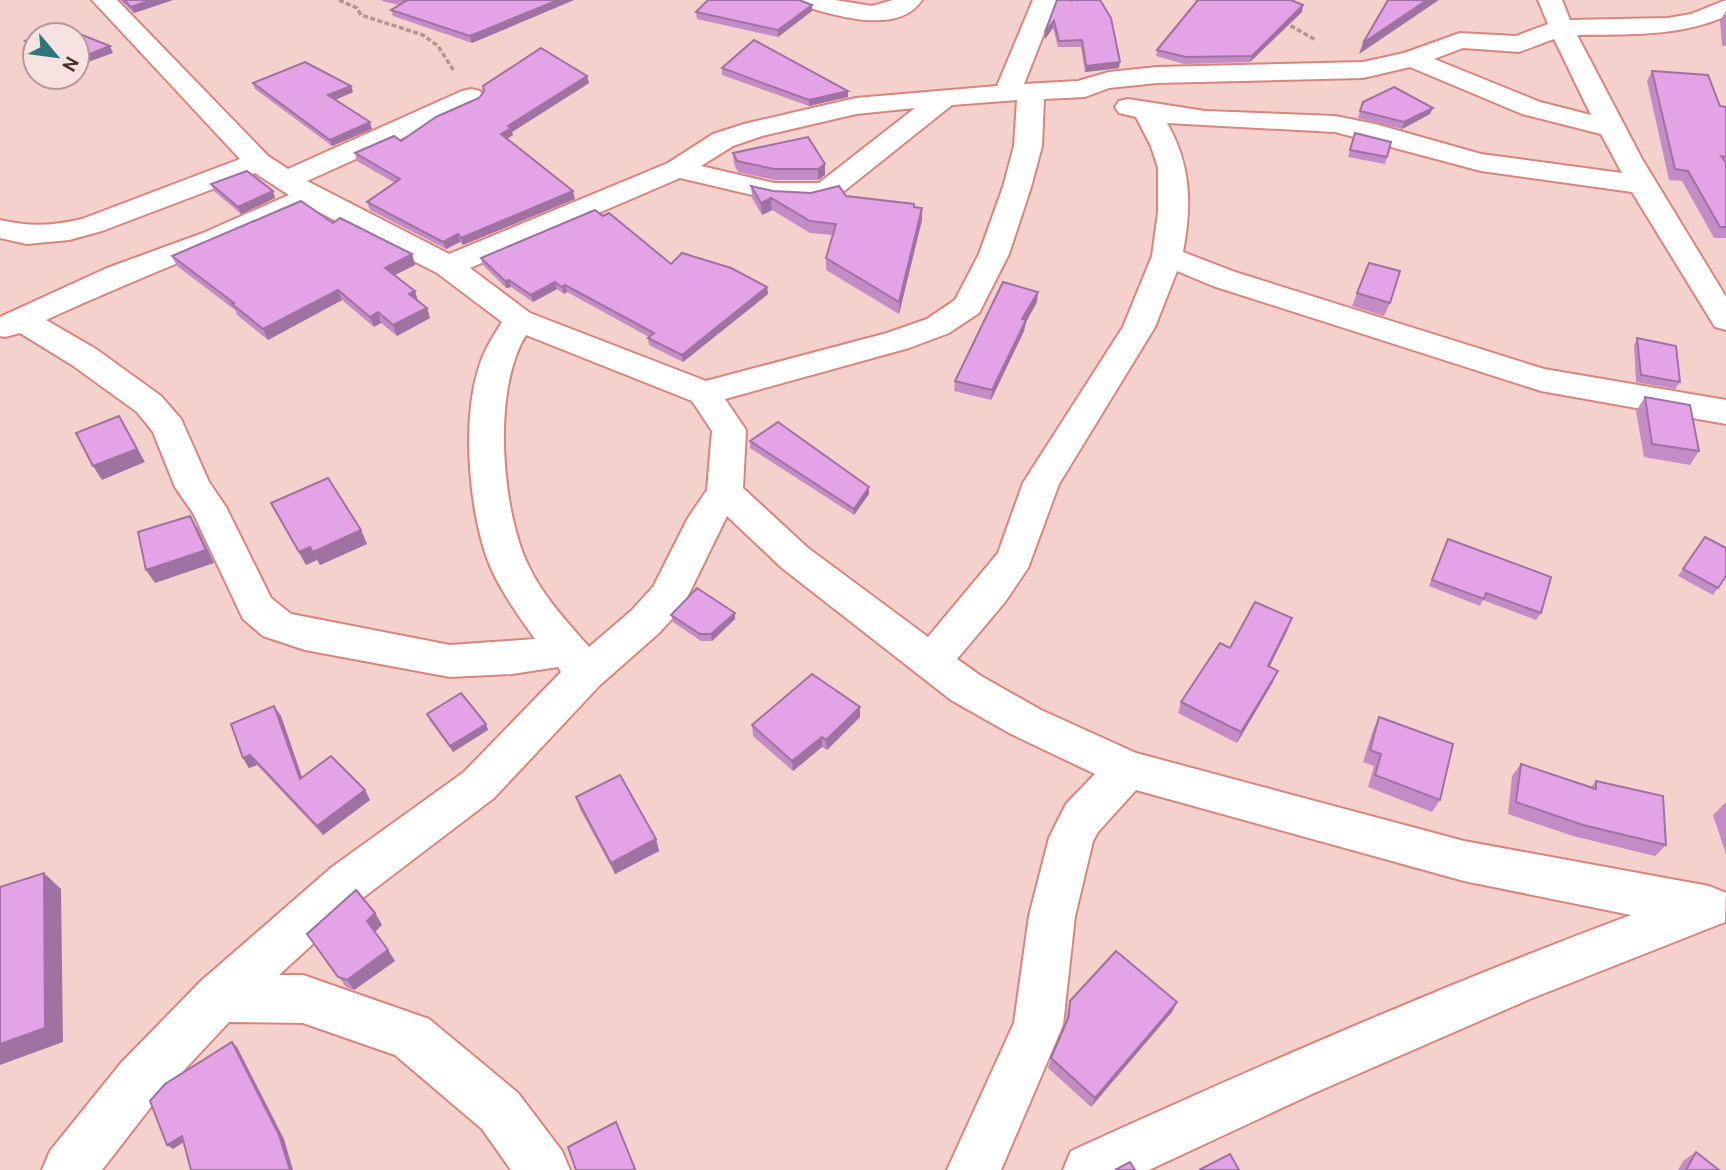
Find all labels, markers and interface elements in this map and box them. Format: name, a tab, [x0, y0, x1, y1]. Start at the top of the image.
north arrow	[21, 21, 91, 91]
text: N	[57, 53, 84, 75]

